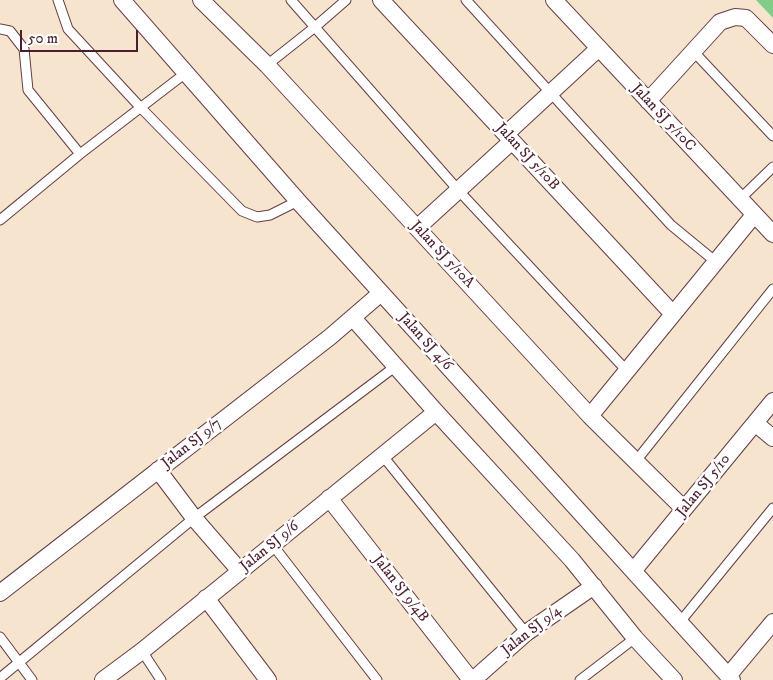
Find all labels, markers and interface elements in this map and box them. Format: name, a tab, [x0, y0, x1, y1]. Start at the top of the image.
scale bar	[22, 20, 140, 52]
text: 50 m	[28, 29, 58, 48]
street label: Jalan SJ 5/10C	[627, 80, 699, 156]
street label: Jalan SJ 5/10B	[491, 120, 563, 194]
street label: Jalan SJ 5/10A	[406, 218, 478, 292]
street label: Jalan SJ 4/6	[394, 309, 456, 375]
street label: Jalan SJ 9/7	[159, 415, 225, 473]
street label: Jalan SJ 5/10	[673, 451, 735, 521]
street label: Jalan SJ 9/6	[237, 518, 303, 576]
street label: Jalan SJ 9/4B	[368, 552, 432, 626]
street label: Jalan SJ 9/4	[499, 602, 565, 660]

